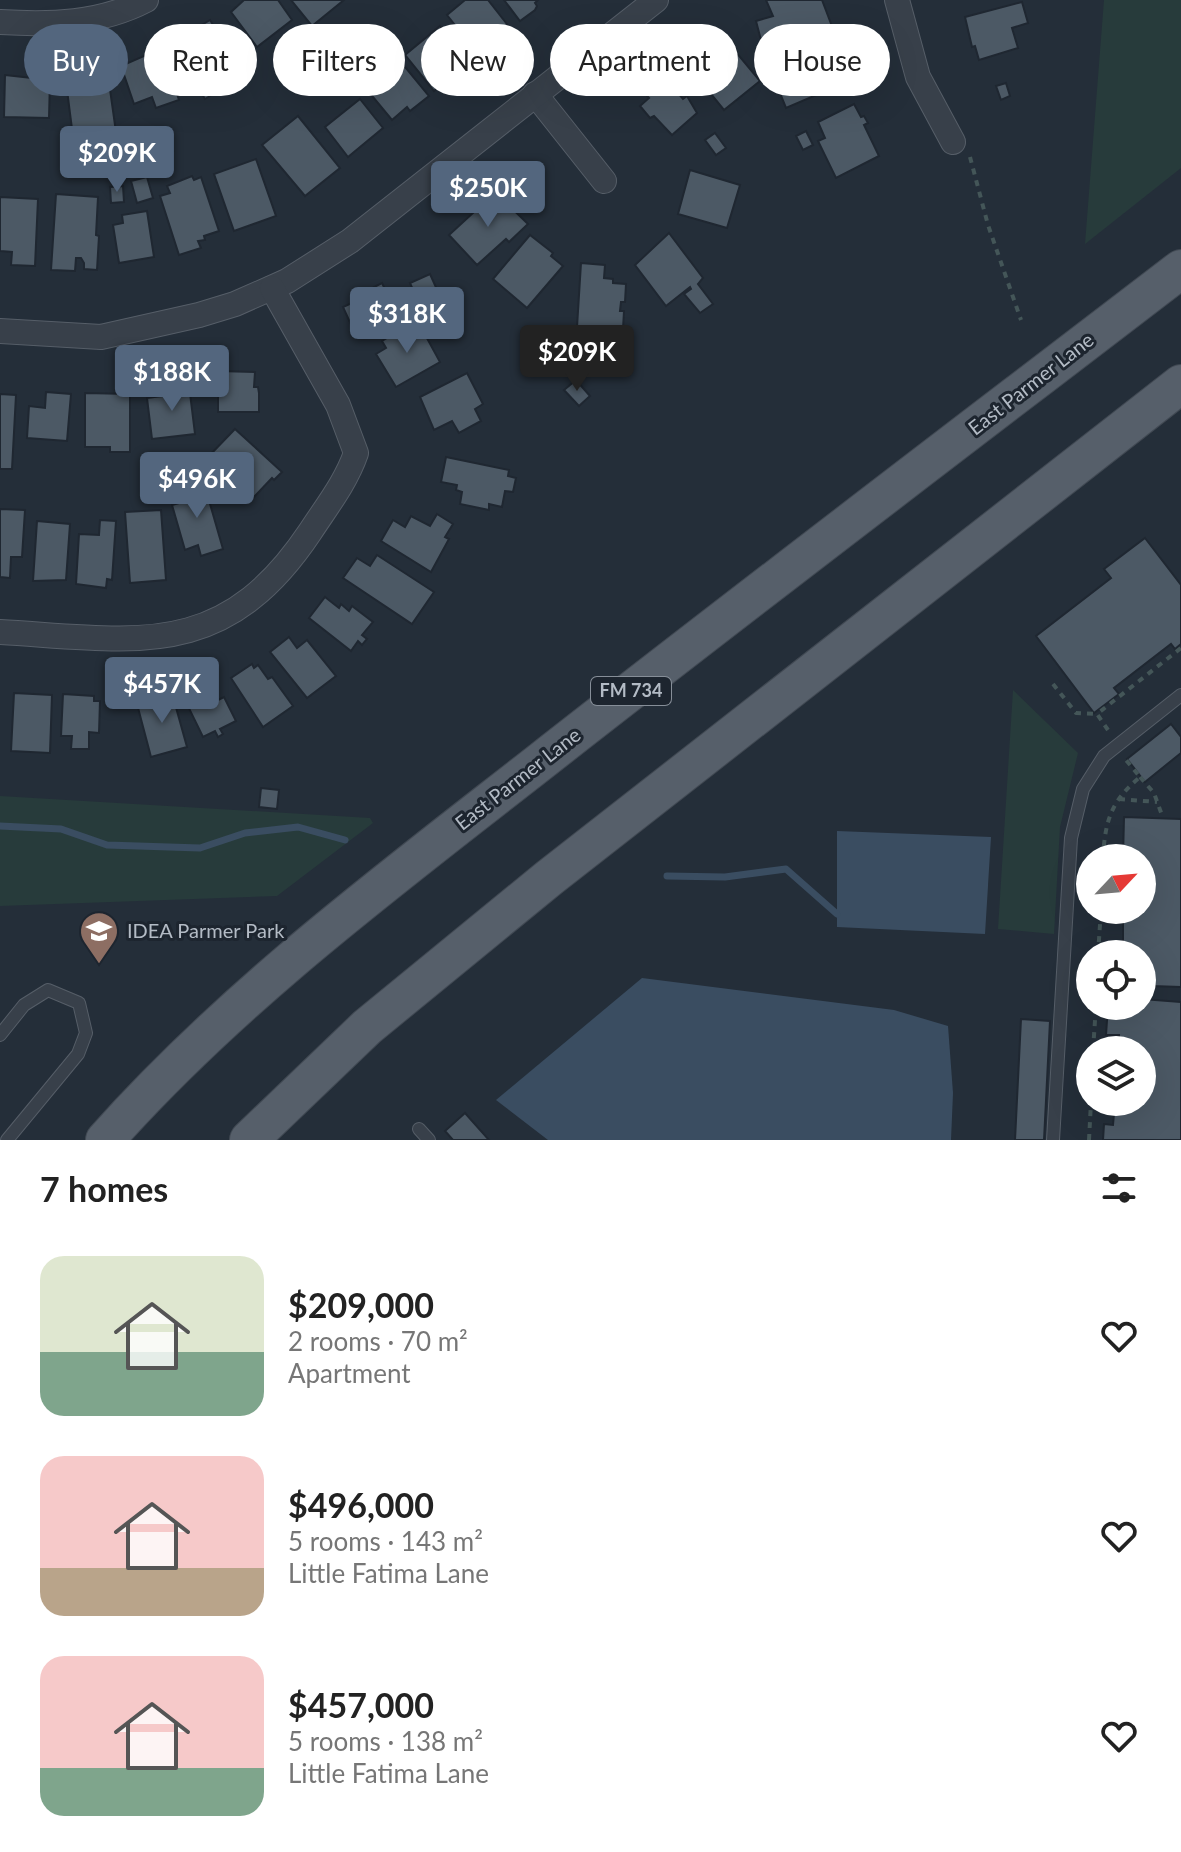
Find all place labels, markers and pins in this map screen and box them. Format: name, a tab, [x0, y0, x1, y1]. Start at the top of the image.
pin: $209K	[61, 126, 173, 194]
pin: $250K	[432, 161, 544, 229]
pin: $318K	[351, 287, 463, 355]
pin: $209K	[521, 325, 633, 393]
pin: $188K	[116, 345, 228, 413]
pin: $496K	[141, 452, 253, 520]
pin: $457K	[106, 657, 218, 725]
school or university icon: IDEA Parmer Park	[78, 910, 120, 965]
place label: IDEA Parmer Park	[127, 918, 285, 942]

